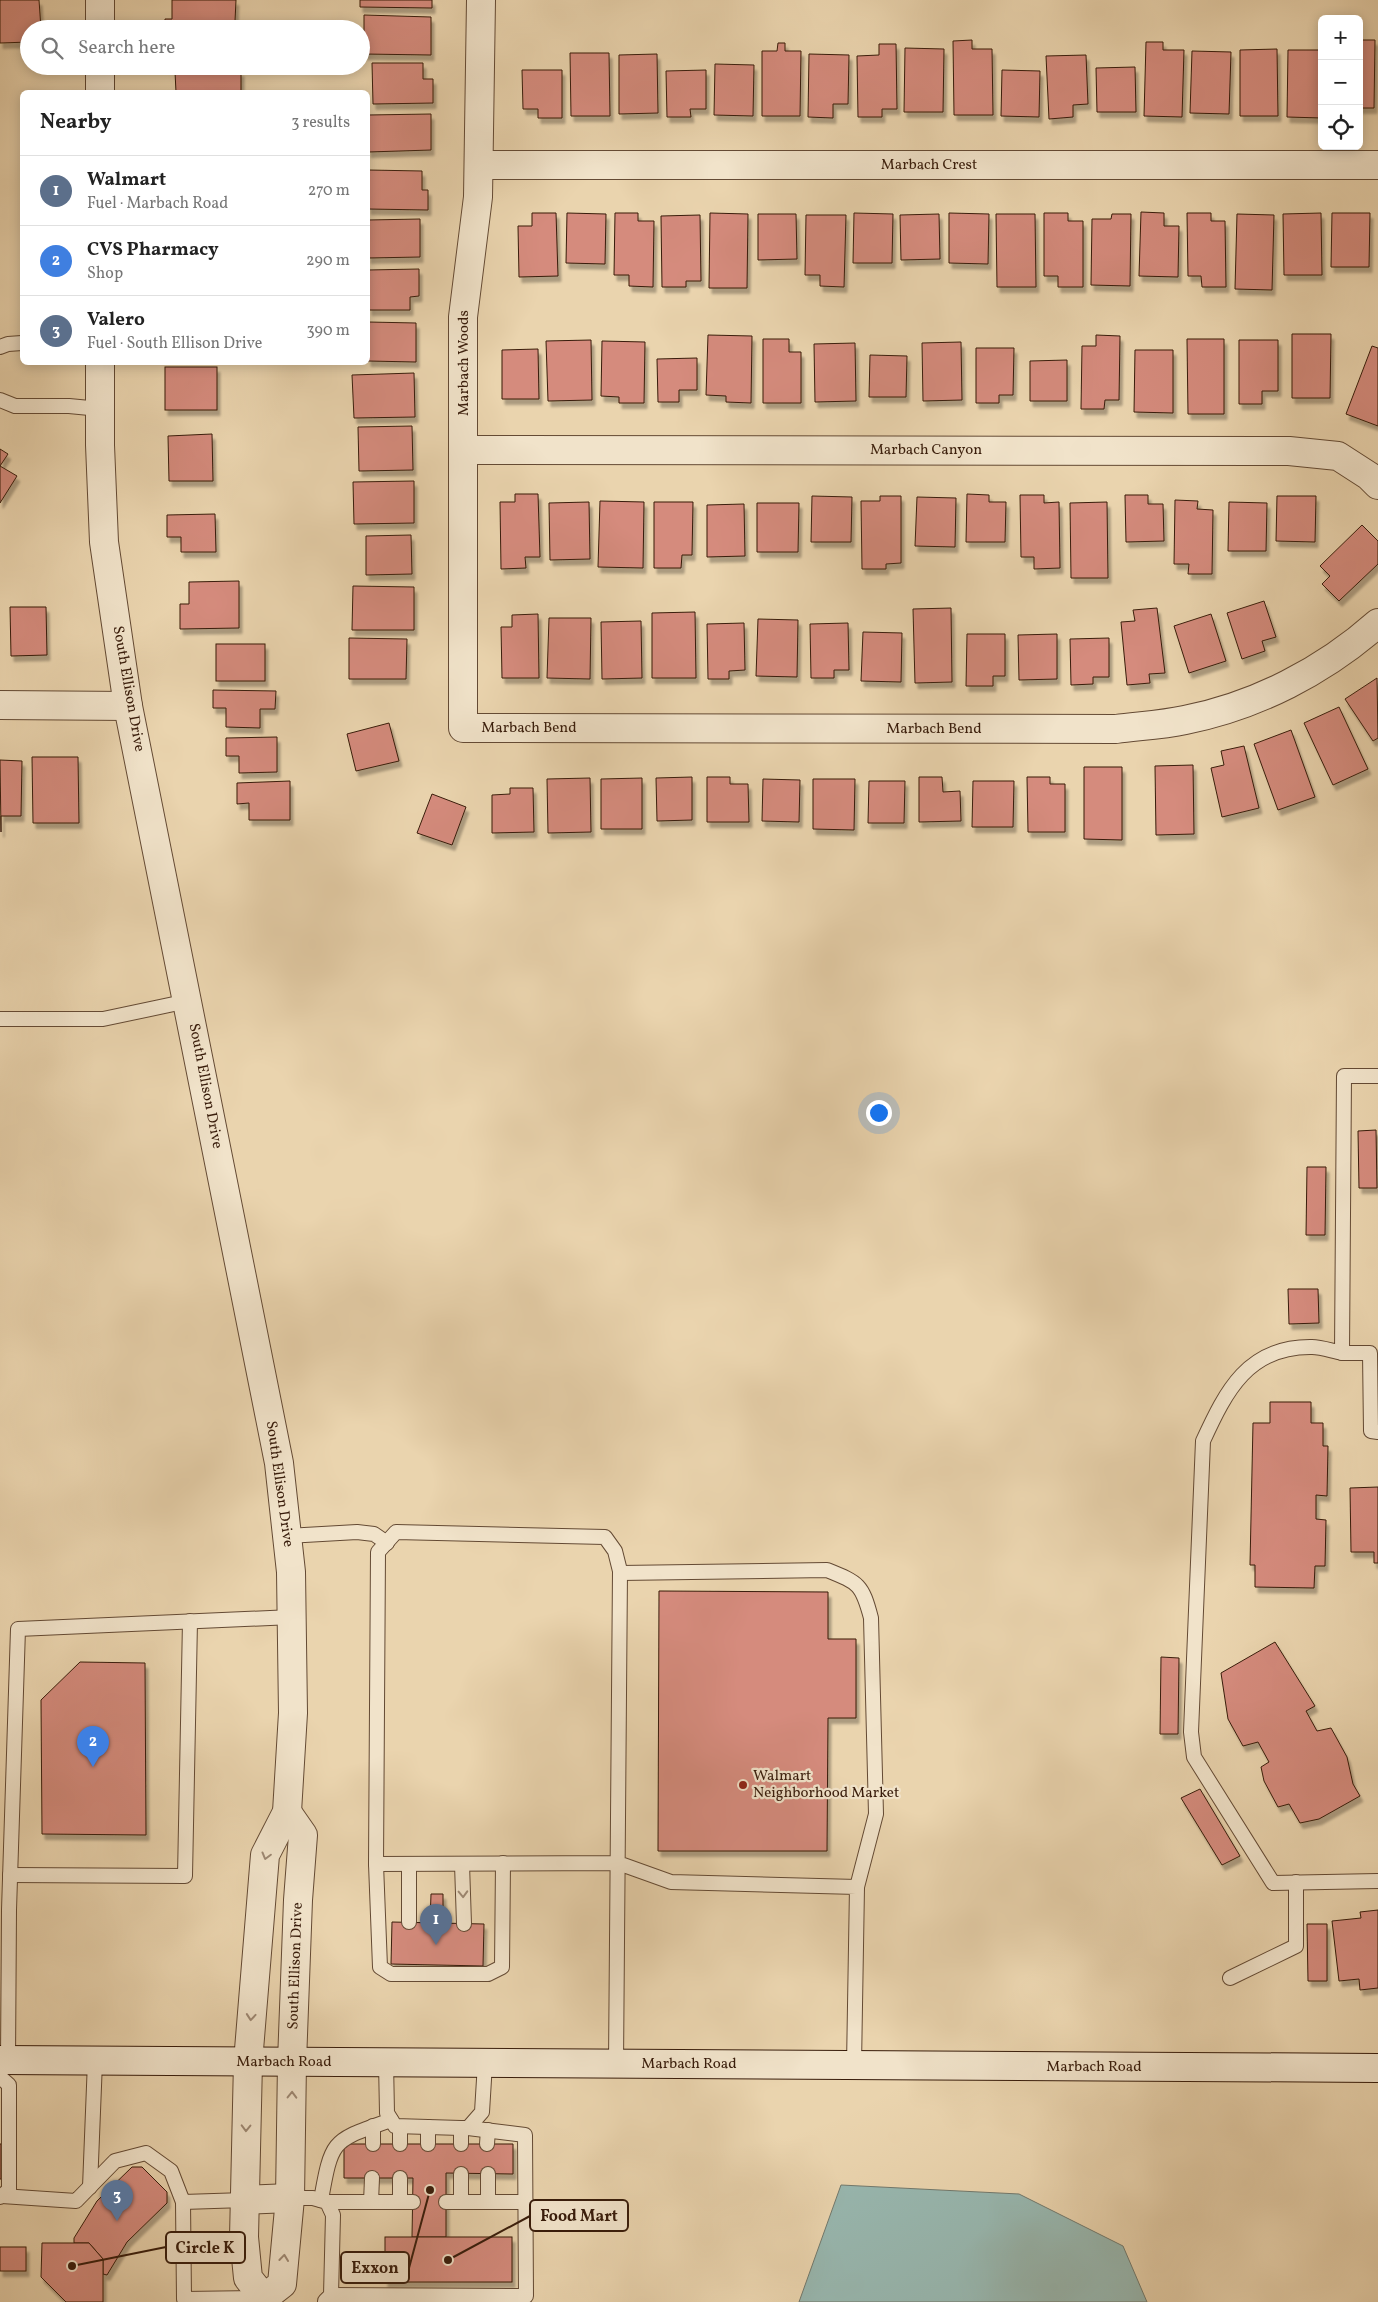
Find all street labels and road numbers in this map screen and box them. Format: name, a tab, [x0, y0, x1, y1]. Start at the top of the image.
street label: Marbach Crest	[881, 155, 977, 176]
street label: Marbach Woods	[454, 310, 475, 416]
street label: Marbach Canyon	[870, 440, 982, 461]
street label: South Ellison Drive	[107, 624, 149, 754]
street label: Marbach Bend	[481, 718, 577, 739]
street label: Marbach Bend	[886, 719, 982, 740]
street label: South Ellison Drive	[183, 1021, 227, 1151]
street label: South Ellison Drive	[260, 1419, 298, 1549]
street label: South Ellison Drive	[283, 1902, 309, 2030]
street label: Marbach Road	[236, 2052, 332, 2073]
street label: Marbach Road	[641, 2054, 737, 2075]
street label: Marbach Road	[1046, 2057, 1142, 2078]

